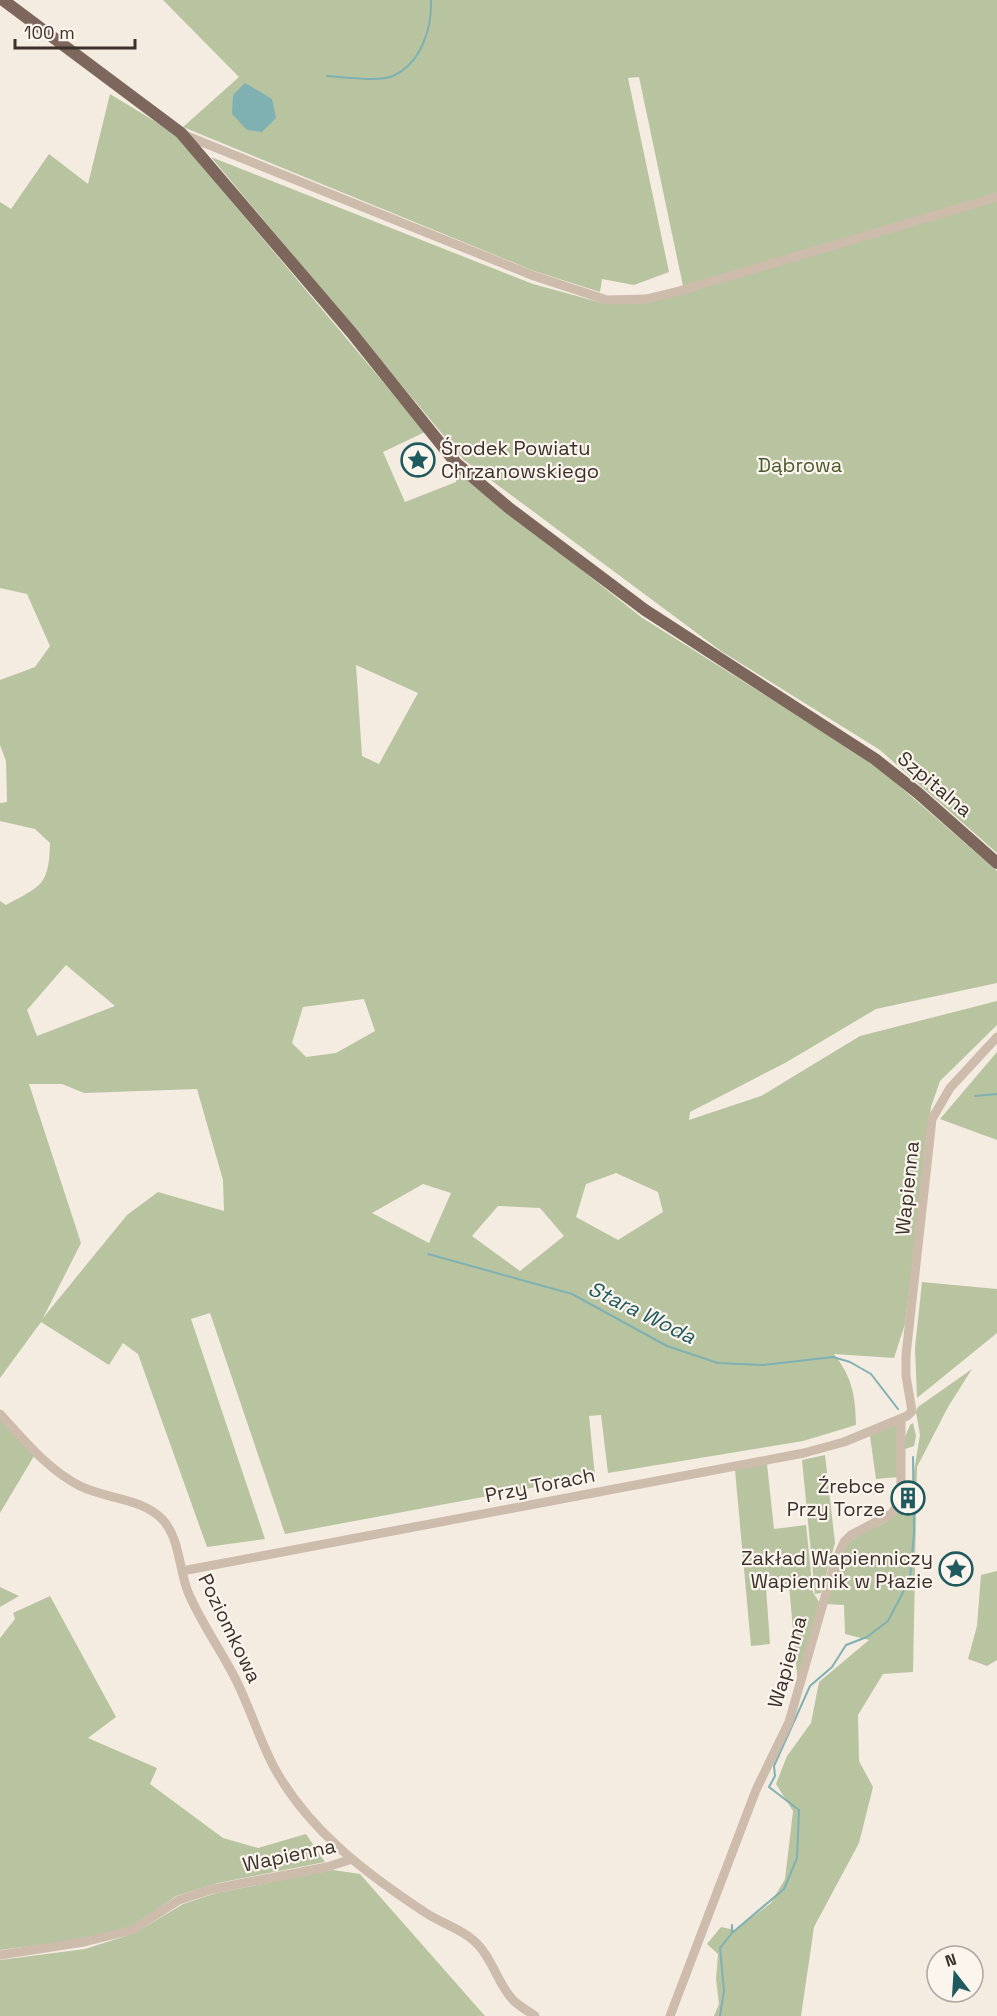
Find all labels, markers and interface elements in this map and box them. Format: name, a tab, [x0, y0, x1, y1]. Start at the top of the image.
scale bar	[15, 12, 135, 50]
text: 100 m	[24, 21, 75, 44]
place label: Środek Powiatu Chrzanowskiego	[441, 435, 599, 484]
place icon: Środek Powiatu Chrzanowskiego	[400, 442, 436, 478]
park label: Dąbrowa	[758, 452, 842, 478]
street label: Szpitalna	[892, 745, 978, 823]
street label: Wapienna	[889, 1140, 925, 1236]
water label: Stara Woda	[584, 1274, 701, 1350]
street label: Przy Torach	[483, 1462, 597, 1508]
place label: Źrebce Przy Torze	[787, 1473, 885, 1522]
building icon: Źrebce Przy Torze	[890, 1480, 926, 1516]
place label: Zakład Wapienniczy Wapiennik w Płazie	[741, 1545, 933, 1594]
place icon: Zakład Wapienniczy Wapiennik w Płazie	[938, 1551, 974, 1587]
street label: Poziomkowa	[192, 1569, 268, 1687]
street label: Wapienna	[761, 1613, 813, 1711]
street label: Wapienna	[240, 1832, 338, 1878]
north arrow	[925, 1944, 985, 2004]
text: N	[943, 1949, 959, 1972]

